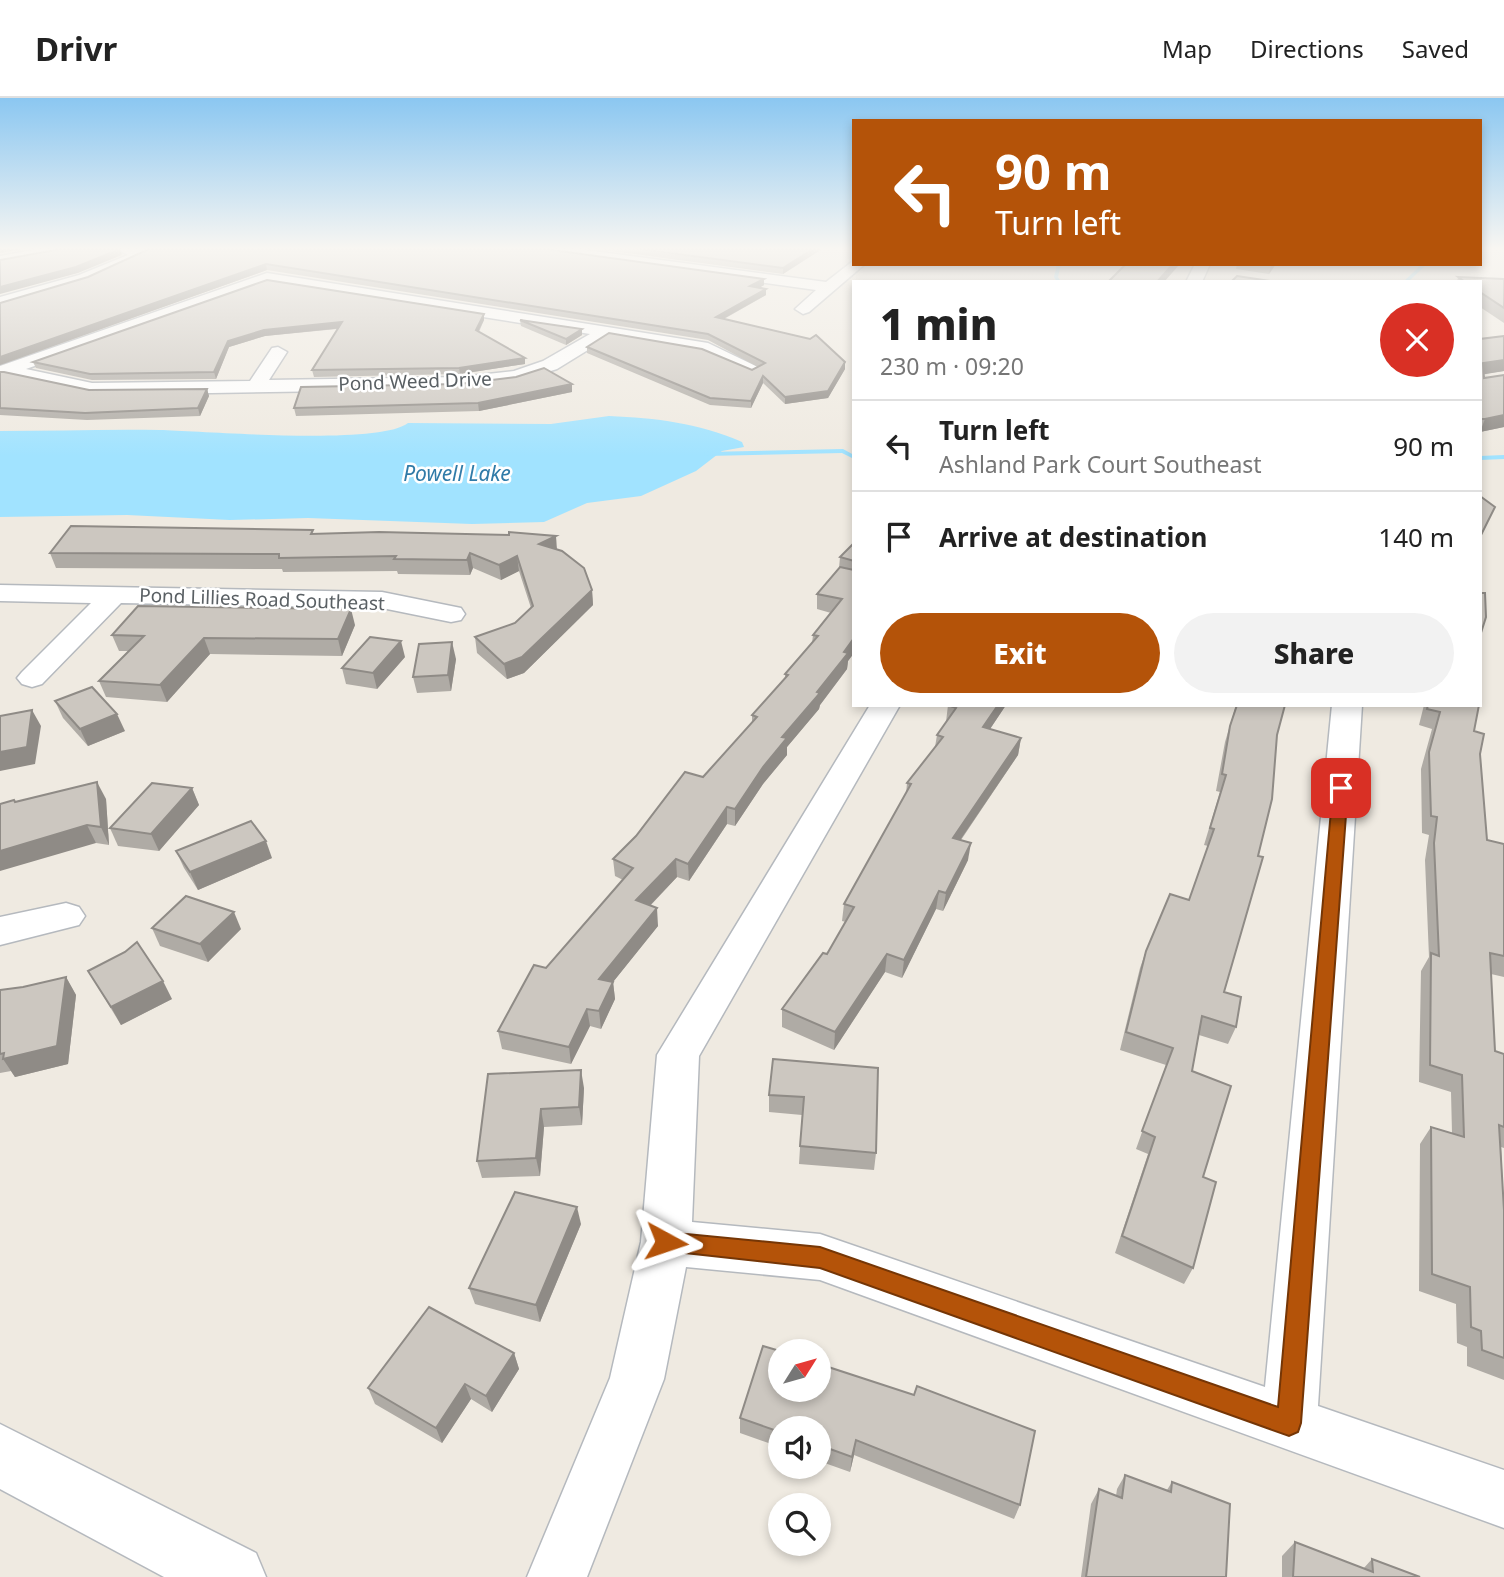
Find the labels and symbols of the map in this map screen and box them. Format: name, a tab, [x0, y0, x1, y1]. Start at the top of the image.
street label: Pond Weed Drive	[338, 365, 492, 397]
water label: Powell Lake	[403, 459, 511, 487]
street label: Pond Lillies Road Southeast	[139, 582, 385, 616]
pin	[1311, 758, 1371, 818]
position arrow	[629, 1205, 703, 1279]
north arrow	[768, 1339, 831, 1402]

